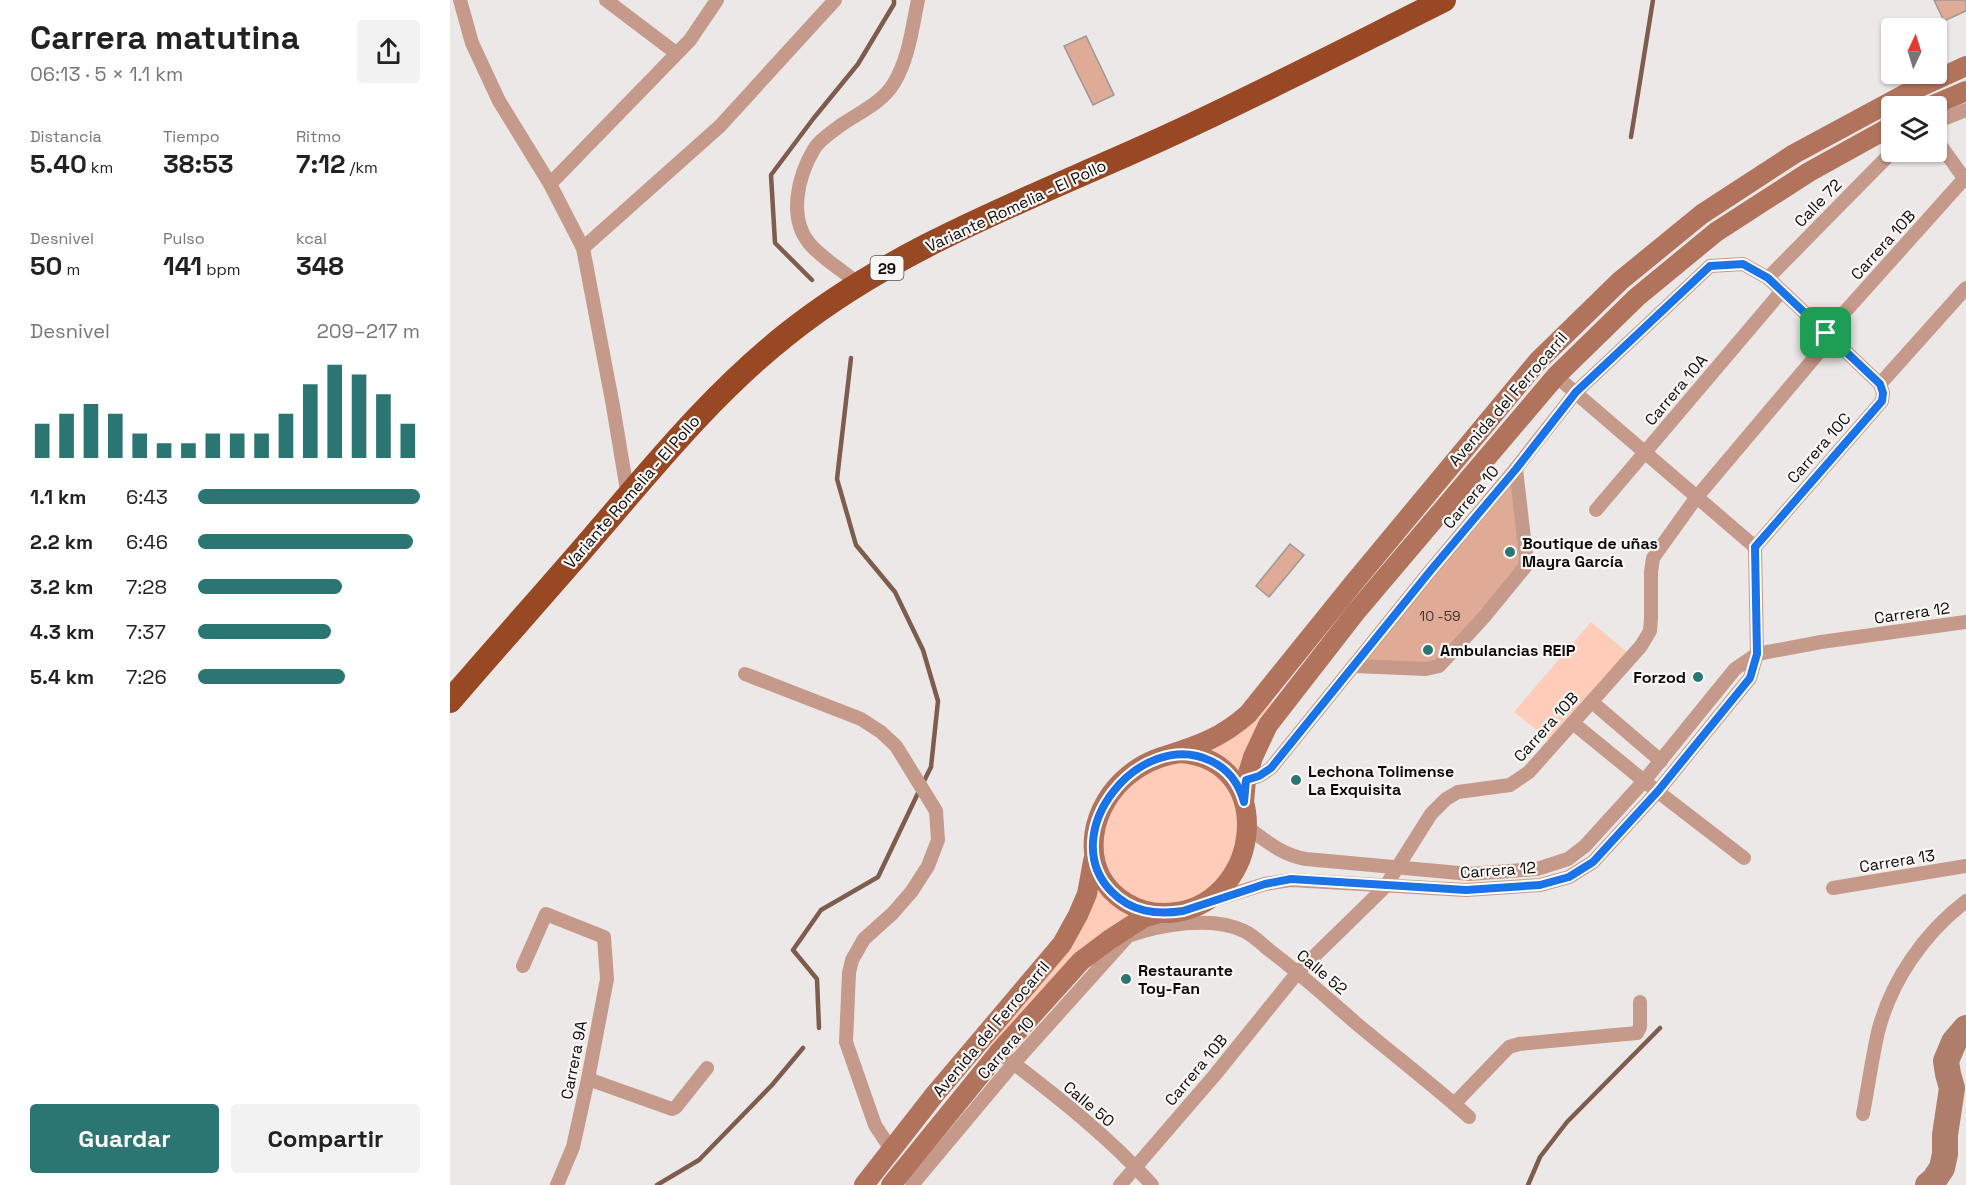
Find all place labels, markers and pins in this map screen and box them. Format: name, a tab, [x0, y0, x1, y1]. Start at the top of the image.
pin	[1800, 307, 1851, 358]
place label: Boutique de uñas Mayra García	[1522, 533, 1658, 572]
marker: Boutique de uñas Mayra García	[1503, 545, 1517, 559]
place label: Ambulancias REIP	[1440, 640, 1576, 661]
marker: Ambulancias REIP	[1421, 643, 1435, 657]
place label: Forzod	[1633, 667, 1686, 688]
marker: Forzod	[1691, 670, 1705, 684]
place label: Lechona Tolimense La Exquisita	[1308, 761, 1454, 800]
marker: Lechona Tolimense La Exquisita	[1289, 773, 1303, 787]
place label: Restaurante Toy-Fan	[1138, 960, 1233, 999]
marker: Restaurante Toy-Fan	[1119, 972, 1133, 986]

